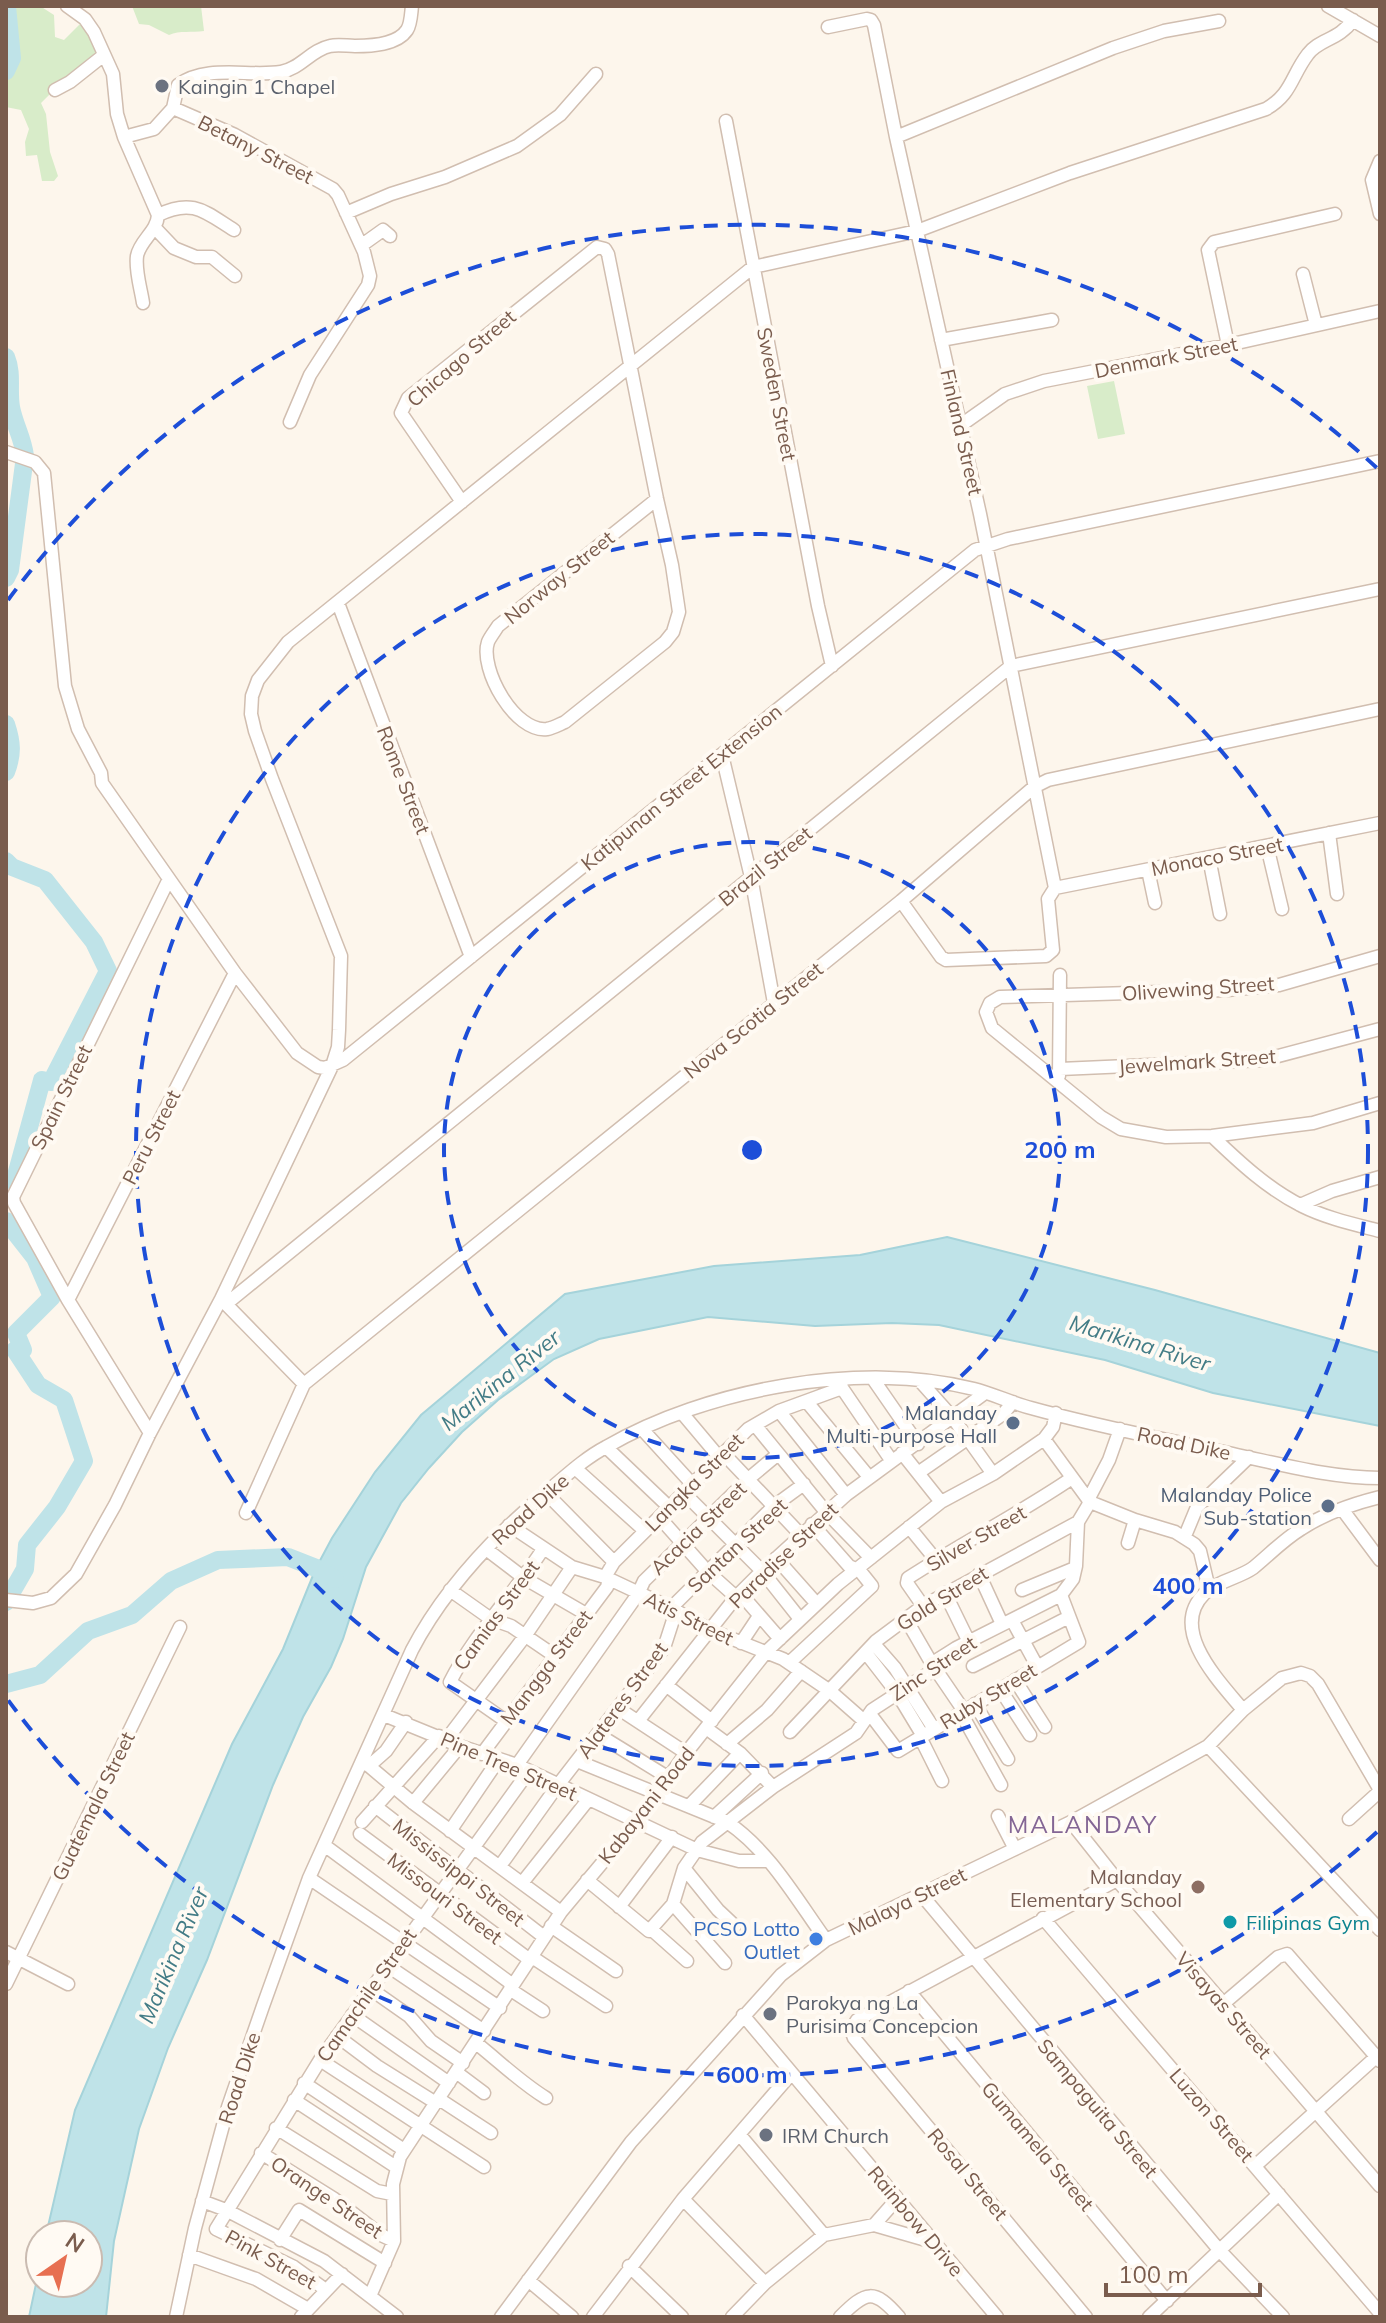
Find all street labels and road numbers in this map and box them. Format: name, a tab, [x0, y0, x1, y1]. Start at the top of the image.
street label: Betany Street	[194, 109, 318, 189]
street label: Chicago Street	[401, 304, 521, 412]
street label: Sweden Street	[752, 325, 802, 463]
street label: Denmark Street	[1092, 331, 1240, 383]
street label: Finland Street	[935, 366, 989, 498]
street label: Norway Street	[499, 525, 619, 629]
street label: Katipunan Street Extension	[576, 698, 786, 876]
street label: Rome Street	[372, 722, 436, 838]
street label: Brazil Street	[713, 821, 817, 911]
street label: Monaco Street	[1149, 831, 1285, 881]
street label: Nova Scotia Street	[678, 956, 828, 1084]
street label: Olivewing Street	[1121, 970, 1275, 1006]
street label: Spain Street	[25, 1041, 97, 1153]
street label: Jewelmark Street	[1117, 1043, 1277, 1079]
street label: Peru Street	[117, 1086, 185, 1188]
street label: Road Dike	[1135, 1421, 1233, 1465]
street label: Langka Street	[639, 1427, 749, 1537]
street label: Road Dike	[486, 1468, 574, 1550]
street label: Acacia Street	[645, 1476, 751, 1580]
street label: Santan Street	[682, 1492, 792, 1598]
street label: Paradise Street	[723, 1497, 843, 1613]
street label: Silver Street	[922, 1499, 1030, 1577]
street label: Camias Street	[448, 1555, 544, 1675]
street label: Gold Street	[892, 1560, 992, 1636]
street label: Atis Street	[640, 1586, 738, 1650]
street label: Mangga Street	[495, 1605, 597, 1729]
street label: Zinc Street	[885, 1630, 981, 1706]
street label: Alateres Street	[571, 1637, 673, 1763]
street label: Ruby Street	[935, 1657, 1041, 1735]
street label: Pine Tree Street	[437, 1726, 581, 1806]
street label: Guatemala Street	[46, 1727, 140, 1885]
street label: Kabayani Road	[593, 1741, 699, 1869]
street label: Mississippi Street	[388, 1813, 530, 1931]
street label: Missouri Street	[383, 1847, 507, 1949]
street label: Malaya Street	[844, 1862, 970, 1940]
street label: Camachile Street	[311, 1923, 421, 2067]
street label: Visayas Street	[1171, 1946, 1277, 2064]
street label: Road Dike	[212, 2029, 266, 2127]
street label: Sampaguita Street	[1033, 2033, 1163, 2183]
street label: Luzon Street	[1164, 2063, 1260, 2167]
street label: Gumamela Street	[977, 2076, 1099, 2216]
street label: Rosal Street	[922, 2123, 1014, 2225]
street label: Orange Street	[266, 2150, 388, 2244]
street label: Rainbow Drive	[863, 2161, 969, 2281]
street label: Pink Street	[221, 2224, 321, 2294]

